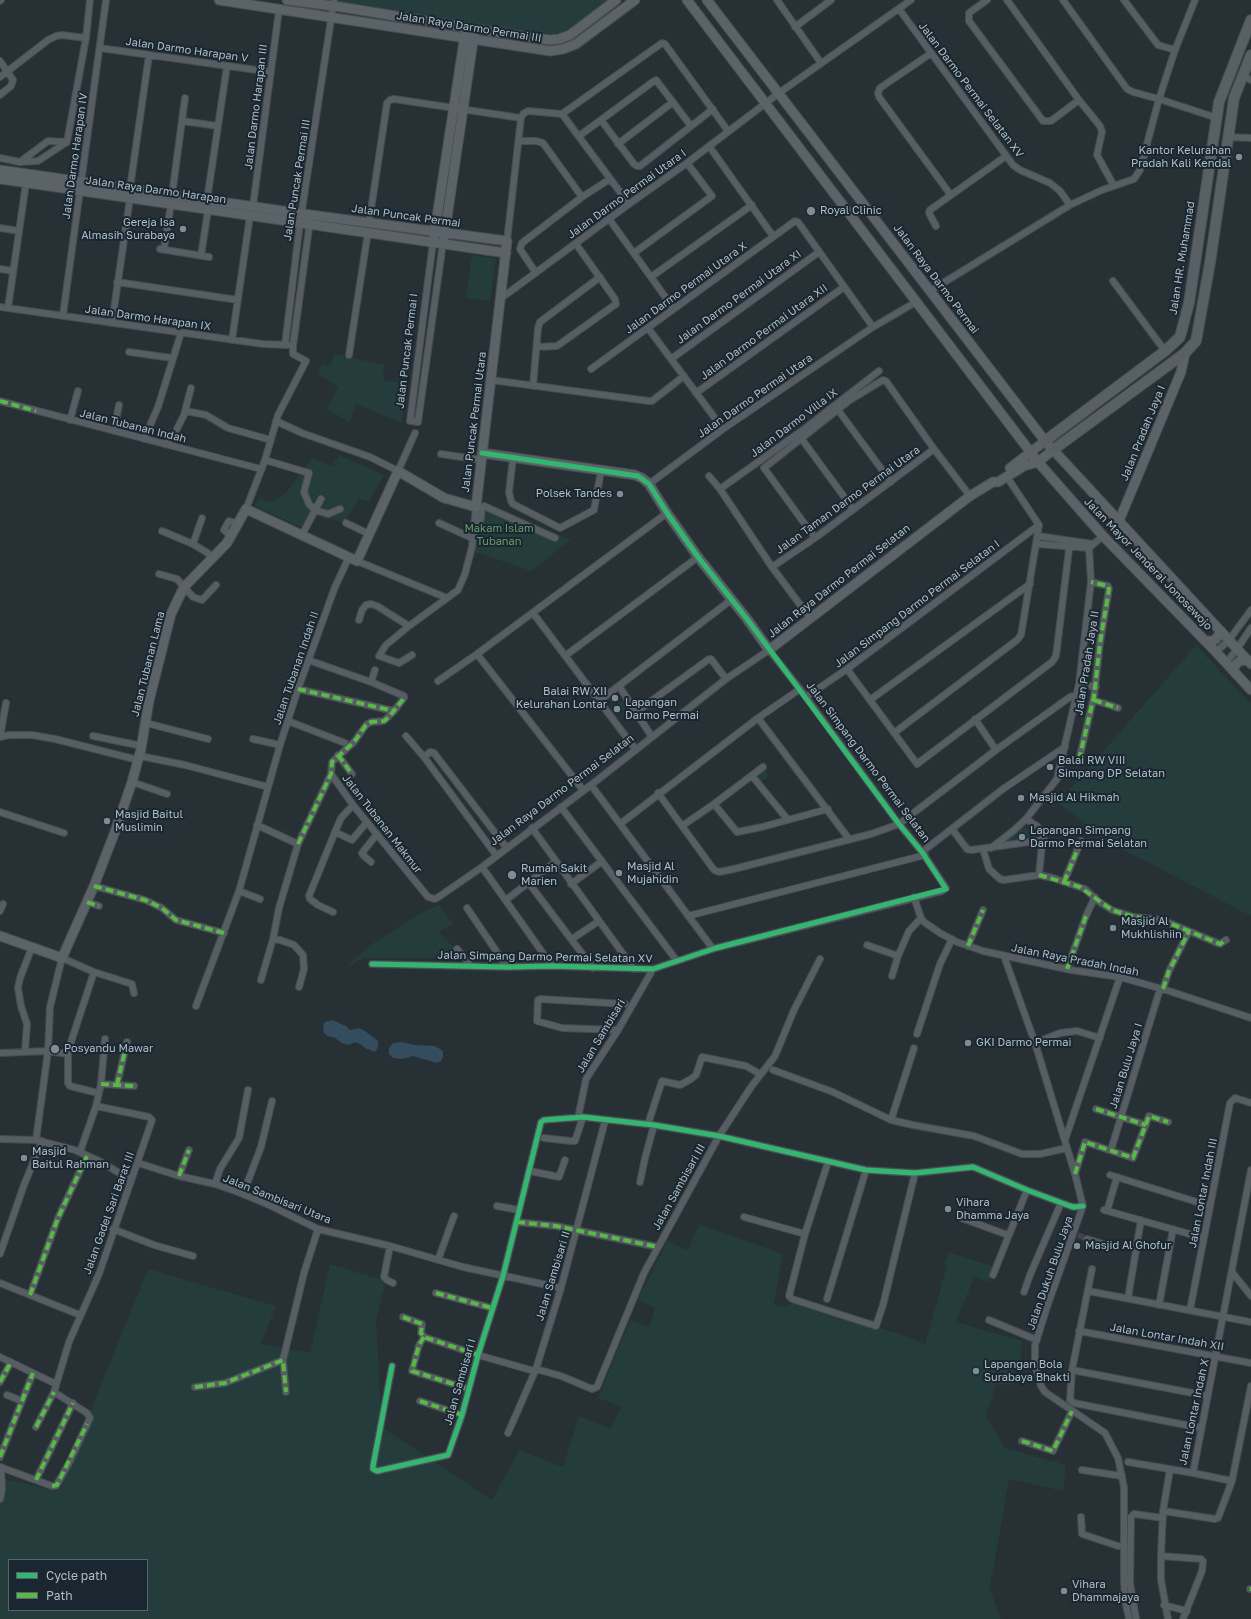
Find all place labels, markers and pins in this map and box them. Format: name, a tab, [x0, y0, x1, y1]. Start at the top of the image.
place label: Kantor Kelurahan Pradah Kali Kendal	[1131, 144, 1231, 170]
marker: Kantor Kelurahan Pradah Kali Kendal	[1234, 152, 1244, 162]
place label: Royal Clinic	[820, 204, 882, 218]
marker: Royal Clinic	[805, 205, 817, 217]
place label: Gereja Isa Almasih Surabaya	[81, 216, 175, 242]
marker: Gereja Isa Almasih Surabaya	[178, 224, 188, 234]
place label: Polsek Tandes	[536, 487, 612, 501]
marker: Polsek Tandes	[615, 489, 625, 499]
place label: Balai RW XII Kelurahan Lontar	[516, 685, 607, 711]
marker: Balai RW XII Kelurahan Lontar	[610, 693, 620, 703]
place label: Lapangan Darmo Permai	[625, 696, 699, 722]
marker: Lapangan Darmo Permai	[612, 704, 622, 714]
place label: Balai RW VIII Simpang DP Selatan	[1058, 754, 1165, 780]
marker: Balai RW VIII Simpang DP Selatan	[1045, 762, 1055, 772]
place label: Masjid Al Hikmah	[1029, 791, 1120, 805]
marker: Masjid Al Hikmah	[1016, 793, 1026, 803]
place label: Masjid Baitul Muslimin	[115, 808, 183, 834]
marker: Masjid Baitul Muslimin	[102, 816, 112, 826]
place label: Lapangan Simpang Darmo Permai Selatan	[1030, 824, 1147, 850]
marker: Lapangan Simpang Darmo Permai Selatan	[1017, 832, 1027, 842]
place label: Masjid Al Mujahidin	[627, 860, 678, 886]
place label: Rumah Sakit Marien	[521, 862, 587, 888]
marker: Masjid Al Mujahidin	[614, 868, 624, 878]
marker: Rumah Sakit Marien	[506, 869, 518, 881]
place label: Masjid Al Mukhlishiin	[1121, 915, 1182, 941]
marker: Masjid Al Mukhlishiin	[1108, 923, 1118, 933]
place label: GKI Darmo Permai	[976, 1036, 1072, 1050]
marker: GKI Darmo Permai	[963, 1038, 973, 1048]
place label: Posyandu Mawar	[64, 1042, 153, 1056]
marker: Posyandu Mawar	[49, 1043, 61, 1055]
place label: Masjid Baitul Rahman	[32, 1145, 109, 1171]
marker: Masjid Baitul Rahman	[19, 1153, 29, 1163]
place label: Vihara Dhamma Jaya	[956, 1196, 1029, 1222]
marker: Vihara Dhamma Jaya	[943, 1204, 953, 1214]
place label: Masjid Al Ghofur	[1085, 1239, 1171, 1253]
marker: Masjid Al Ghofur	[1072, 1241, 1082, 1251]
place label: Lapangan Bola Surabaya Bhakti	[984, 1358, 1070, 1384]
marker: Lapangan Bola Surabaya Bhakti	[971, 1366, 981, 1376]
place label: Vihara Dhammajaya	[1072, 1578, 1139, 1604]
marker: Vihara Dhammajaya	[1059, 1586, 1069, 1596]

